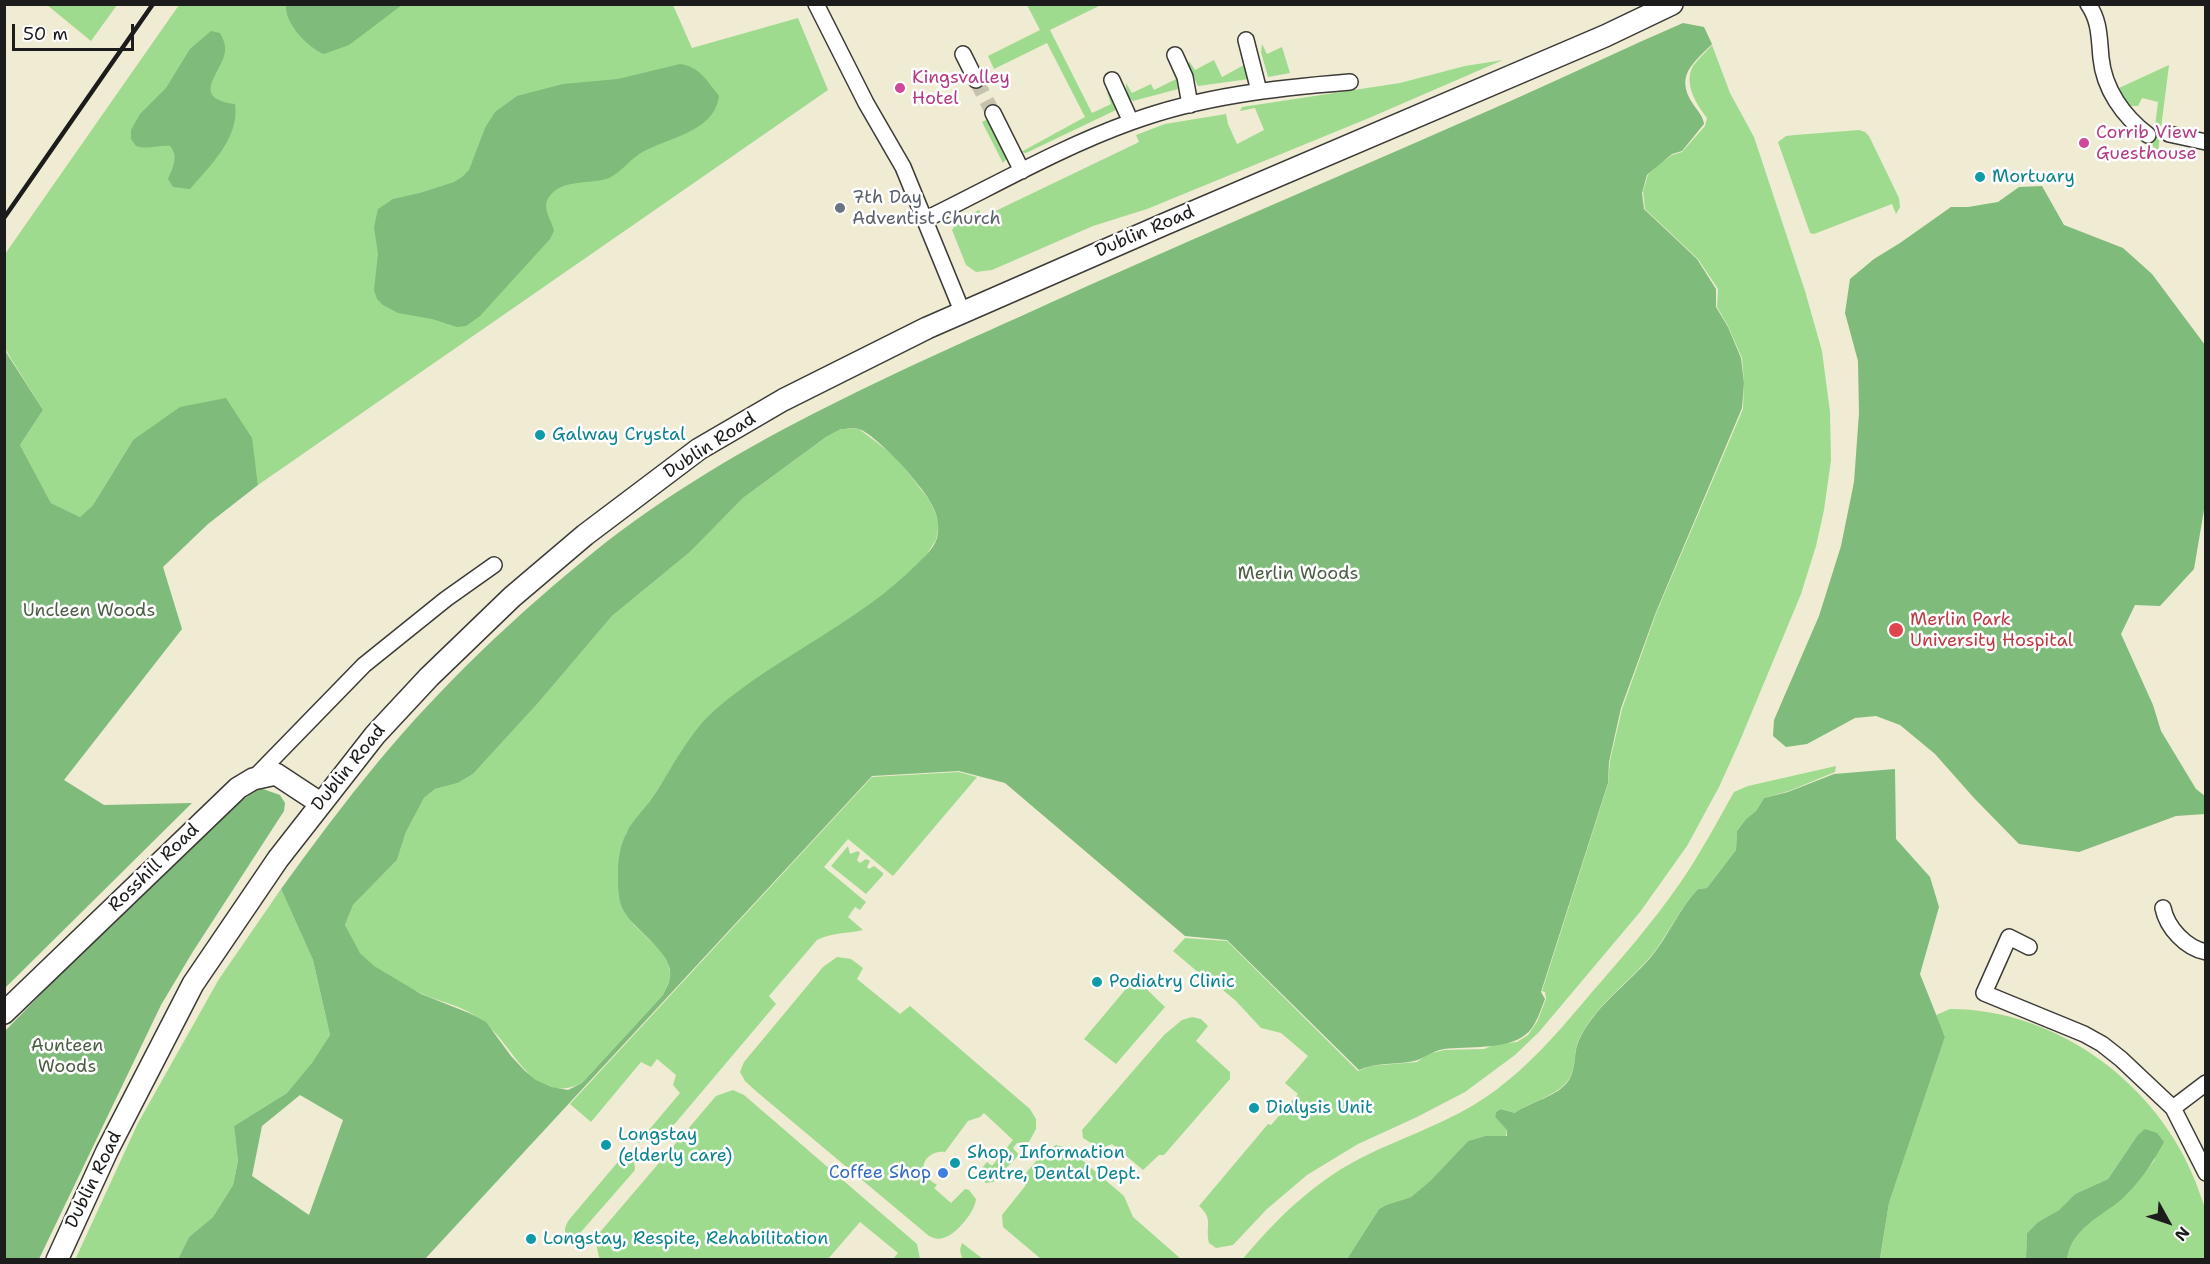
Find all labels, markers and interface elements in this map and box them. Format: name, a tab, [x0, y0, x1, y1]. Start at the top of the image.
scale bar	[15, 12, 136, 50]
text: 50 m	[23, 22, 68, 46]
place label: Kingsvalley Hotel	[912, 67, 1010, 110]
marker: Kingsvalley Hotel	[893, 81, 907, 95]
place label: Corrib View Guesthouse	[2096, 122, 2197, 164]
marker: Corrib View Guesthouse	[2077, 136, 2091, 150]
place label: Mortuary	[1992, 166, 2075, 188]
marker: Mortuary	[1973, 170, 1987, 184]
place label: 7th Day Adventist Church	[852, 187, 1001, 230]
marker: 7th Day Adventist Church	[833, 201, 847, 215]
street label: Dublin Road	[1092, 201, 1198, 263]
street label: Dublin Road	[660, 408, 760, 484]
place label: Galway Crystal	[552, 424, 686, 446]
marker: Galway Crystal	[533, 428, 547, 442]
park label: Merlin Woods	[1238, 563, 1358, 585]
park label: Uncleen Woods	[23, 600, 155, 622]
place label: Merlin Park University Hospital	[1910, 609, 2073, 652]
marker: Merlin Park University Hospital	[1887, 621, 1905, 639]
street label: Dublin Road	[307, 720, 391, 816]
street label: Rosshill Road	[104, 819, 204, 917]
place label: Podiatry Clinic	[1109, 971, 1235, 993]
marker: Podiatry Clinic	[1090, 975, 1104, 989]
park label: Aunteen Woods	[31, 1035, 103, 1078]
place label: Dialysis Unit	[1266, 1097, 1373, 1119]
marker: Dialysis Unit	[1247, 1101, 1261, 1115]
place label: Longstay (elderly care)	[618, 1124, 732, 1166]
street label: Dublin Road	[61, 1128, 127, 1232]
marker: Longstay (elderly care)	[599, 1138, 613, 1152]
place label: Shop, Information Centre, Dental Dept.	[967, 1142, 1140, 1184]
marker: Shop, Information Centre, Dental Dept.	[948, 1156, 962, 1170]
place label: Coffee Shop	[829, 1162, 931, 1184]
marker: Coffee Shop	[936, 1166, 950, 1180]
north arrow	[2138, 1192, 2198, 1252]
text: N	[2170, 1222, 2194, 1246]
place label: Longstay, Respite, Rehabilitation	[543, 1228, 828, 1250]
marker: Longstay, Respite, Rehabilitation	[524, 1232, 538, 1246]

